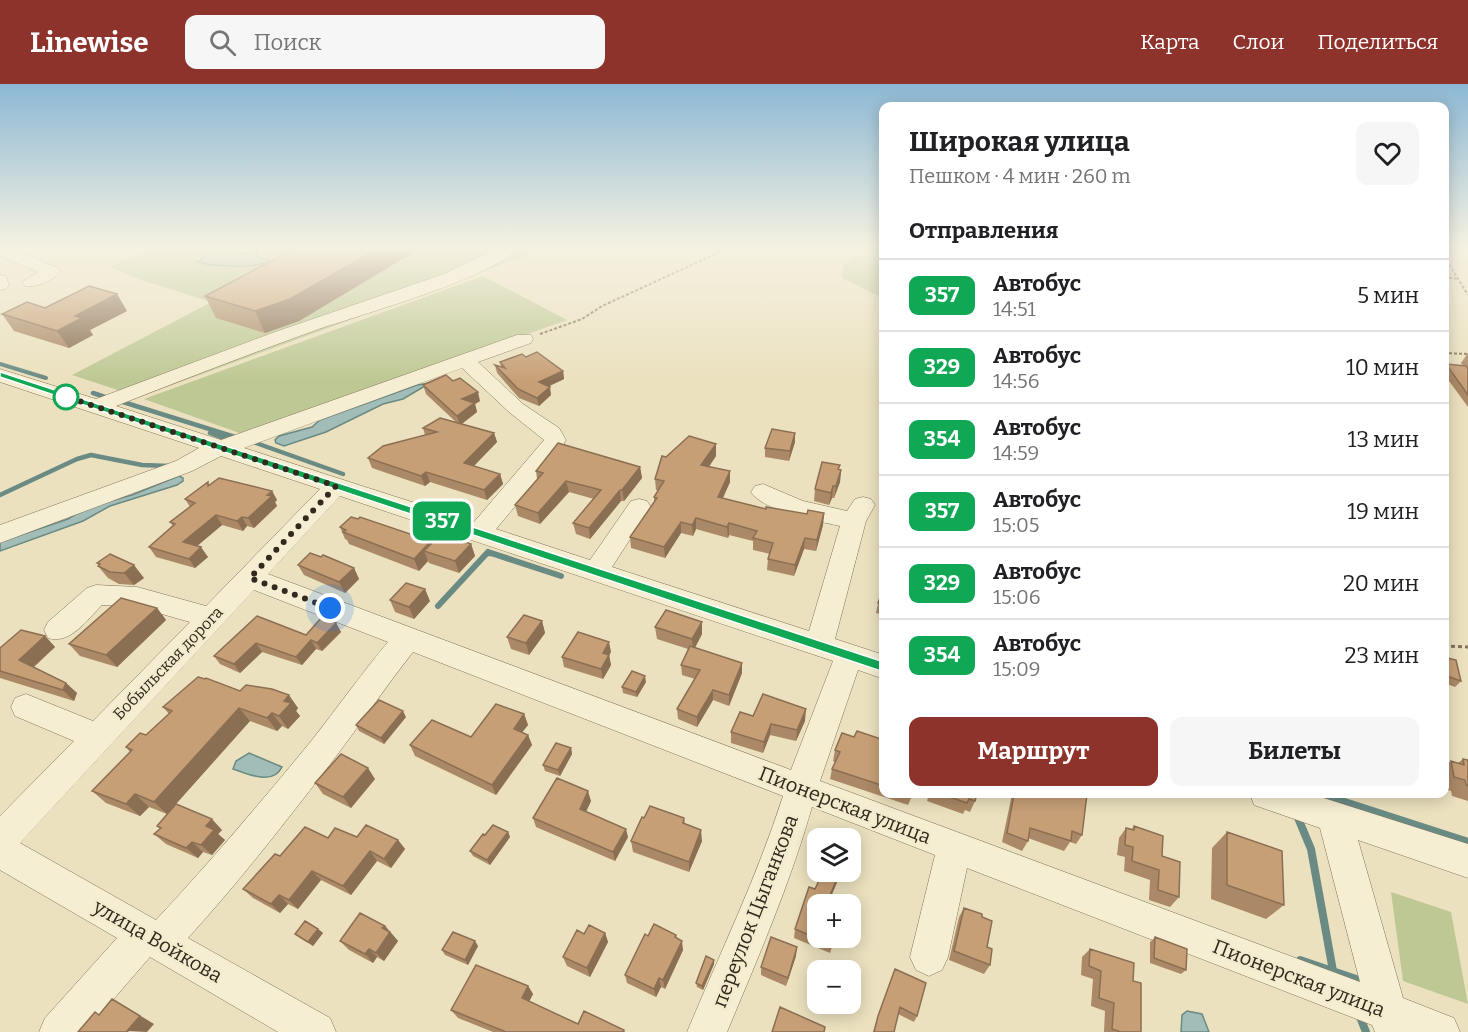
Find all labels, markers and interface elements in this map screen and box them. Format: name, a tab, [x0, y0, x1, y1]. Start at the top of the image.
search box	[185, 15, 605, 69]
text: Linewise	[30, 26, 149, 59]
icon: search	[206, 26, 239, 59]
text: Поиск	[254, 29, 322, 56]
text: Карта	[1140, 29, 1199, 55]
text: Слои	[1232, 29, 1284, 55]
text: Поделиться	[1317, 29, 1438, 55]
button: heart	[1356, 122, 1419, 185]
text: Широкая улица	[909, 125, 1130, 158]
text: Пешком · 4 мин · 260 m	[909, 164, 1131, 188]
text: Отправления	[909, 217, 1059, 244]
text: Автобус	[993, 270, 1081, 297]
text: 357	[925, 282, 959, 308]
text: 5 мин	[1357, 282, 1419, 309]
text: 14:51	[993, 297, 1036, 321]
text: Автобус	[993, 342, 1081, 369]
text: 329	[924, 354, 960, 380]
text: 10 мин	[1346, 354, 1419, 381]
text: 14:56	[993, 369, 1039, 393]
unlabelled marker	[53, 384, 79, 410]
text: Автобус	[993, 414, 1081, 441]
text: 354	[924, 426, 960, 452]
text: 13 мин	[1347, 426, 1419, 453]
text: 14:59	[993, 441, 1039, 465]
text: Автобус	[993, 486, 1081, 513]
text: 357	[925, 498, 959, 524]
text: 19 мин	[1347, 498, 1419, 525]
line badge: 357	[408, 502, 476, 540]
text: 357	[425, 508, 459, 534]
text: 15:05	[993, 513, 1040, 537]
text: Автобус	[993, 558, 1081, 585]
text: 329	[924, 570, 960, 596]
text: 20 мин	[1343, 570, 1419, 597]
text: 15:06	[993, 585, 1041, 609]
your location	[315, 593, 345, 623]
street label: Бобыльская дорога	[109, 602, 227, 723]
text: Автобус	[993, 630, 1081, 657]
text: 354	[924, 642, 960, 668]
text: 23 мин	[1344, 642, 1419, 669]
text: 15:09	[993, 657, 1041, 681]
button: Маршрут	[909, 717, 1158, 786]
button: Билеты	[1170, 717, 1419, 786]
street label: Пионерская улица	[755, 761, 935, 849]
street label: переулок Цыганкова	[707, 811, 803, 1011]
map controls	[807, 828, 861, 1014]
button: layers	[807, 828, 861, 882]
street label: улица Войкова	[88, 894, 227, 988]
button: +	[807, 894, 861, 948]
street label: Пионерская улица	[1209, 934, 1389, 1022]
button: −	[807, 960, 861, 1014]

